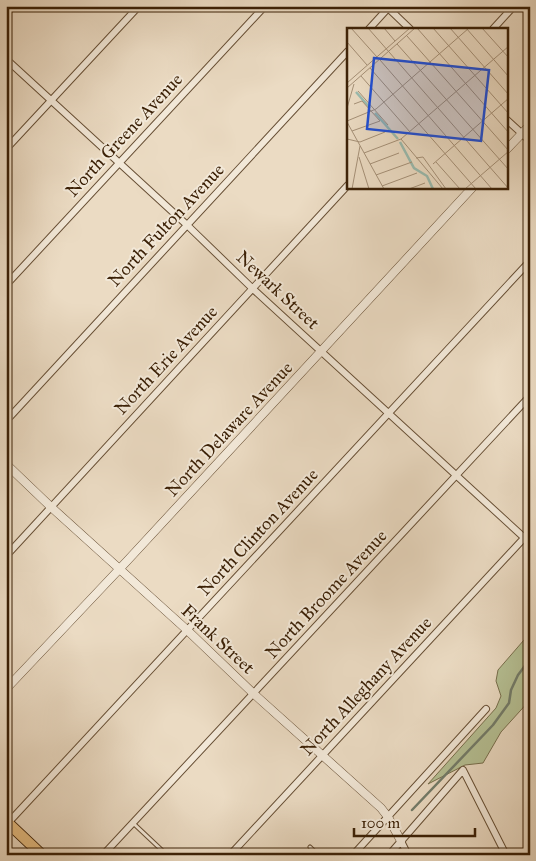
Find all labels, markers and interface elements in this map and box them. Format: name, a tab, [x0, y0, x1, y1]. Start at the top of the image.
inset map	[347, 28, 508, 189]
street label: North Greene Avenue	[61, 69, 187, 201]
street label: North Fulton Avenue	[103, 159, 229, 291]
street label: Newark Street	[232, 246, 324, 334]
street label: North Erie Avenue	[110, 301, 222, 419]
street label: North Delaware Avenue	[161, 357, 297, 501]
street label: North Clinton Avenue	[193, 464, 323, 600]
street label: North Broome Avenue	[261, 525, 391, 663]
street label: Frank Street	[177, 599, 260, 679]
street label: North Alleghany Avenue	[296, 612, 437, 761]
scale bar	[354, 806, 475, 838]
text: 100 m	[361, 814, 401, 832]

